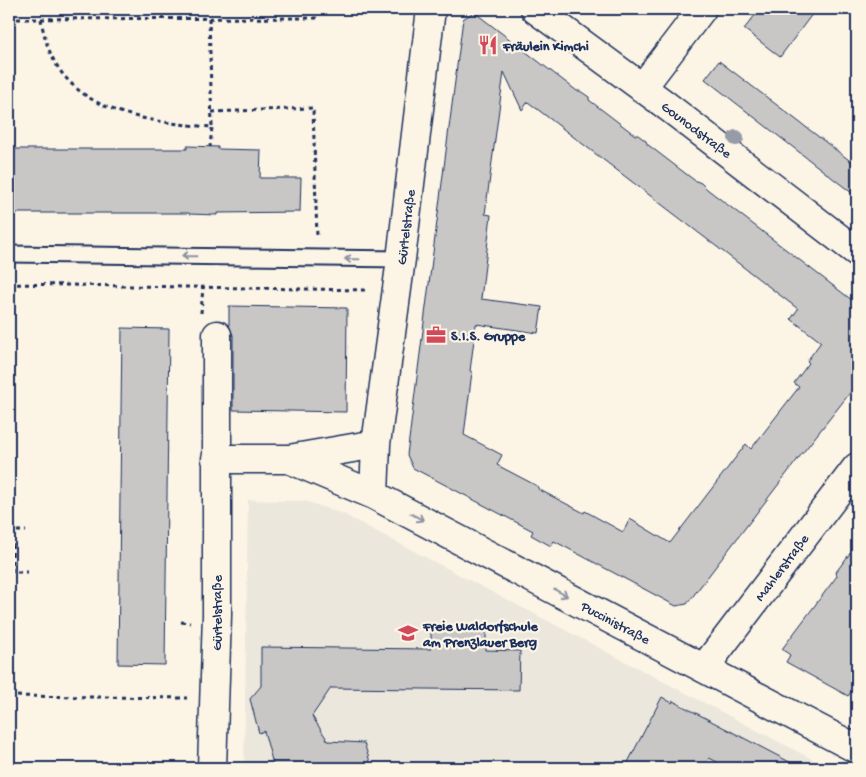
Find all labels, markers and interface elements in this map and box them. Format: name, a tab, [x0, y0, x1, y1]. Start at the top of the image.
restaurant icon: Fräulein Kimchi	[477, 34, 499, 56]
place label: Fräulein Kimchi	[502, 39, 589, 56]
street label: Gounodstraße	[657, 99, 735, 164]
street label: Gürtelstraße	[394, 188, 421, 266]
one-way arrow	[182, 251, 198, 261]
one-way arrow	[344, 254, 360, 263]
office icon: S.I.S. Gruppe	[425, 324, 447, 346]
place label: S.I.S. Gruppe	[451, 329, 526, 346]
one-way arrow	[409, 513, 424, 522]
street label: Mahlerstraße	[752, 531, 814, 605]
street label: Gürtelstraße	[210, 574, 227, 651]
one-way arrow	[553, 589, 568, 598]
street label: Puccinistraße	[576, 598, 653, 650]
place label: Freie Waldorfschule am Prenzlauer Berg	[422, 619, 538, 652]
school or university icon: Freie Waldorfschule am Prenzlauer Berg	[397, 622, 419, 644]

